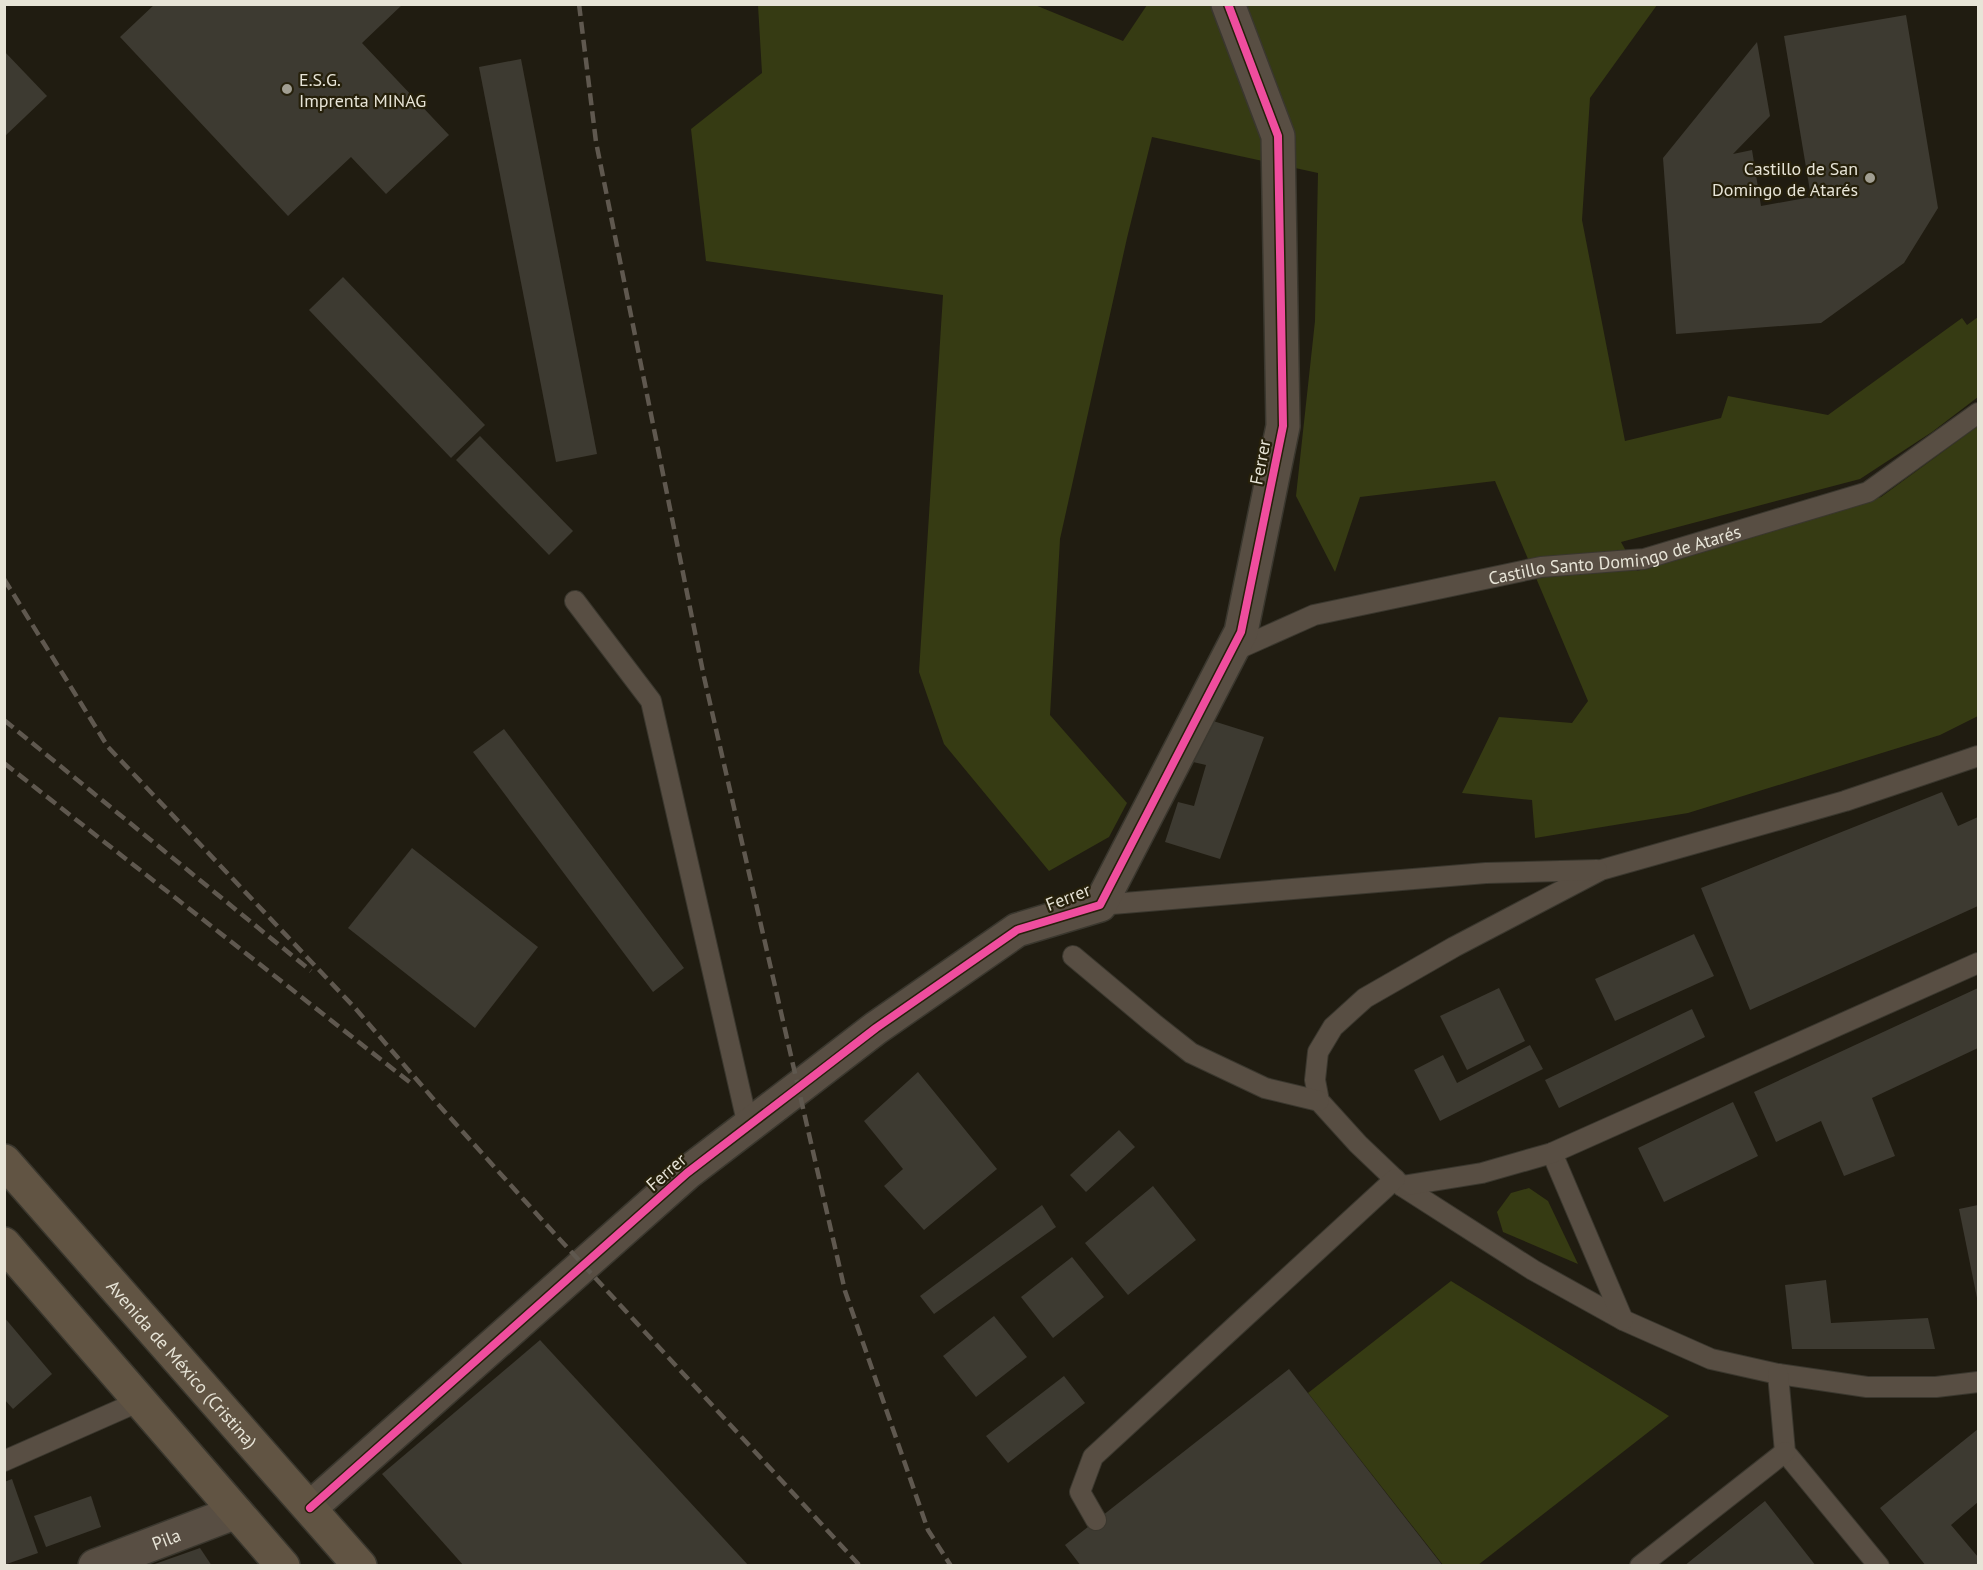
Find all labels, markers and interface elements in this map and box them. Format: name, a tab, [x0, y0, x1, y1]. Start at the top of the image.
place label: E.S.G. Imprenta MINAG	[299, 68, 426, 112]
marker: E.S.G. Imprenta MINAG	[280, 82, 294, 96]
place label: Castillo de San Domingo de Atarés	[1712, 157, 1858, 201]
marker: Castillo de San Domingo de Atarés	[1863, 171, 1877, 185]
street label: Ferrer	[1244, 437, 1276, 487]
street label: Castillo Santo Domingo de Atarés	[1486, 519, 1744, 589]
street label: Ferrer	[1042, 878, 1094, 916]
street label: Ferrer	[641, 1148, 691, 1196]
street label: Avenida de México (Cristina)	[102, 1275, 263, 1453]
street label: Pila	[148, 1523, 184, 1555]

